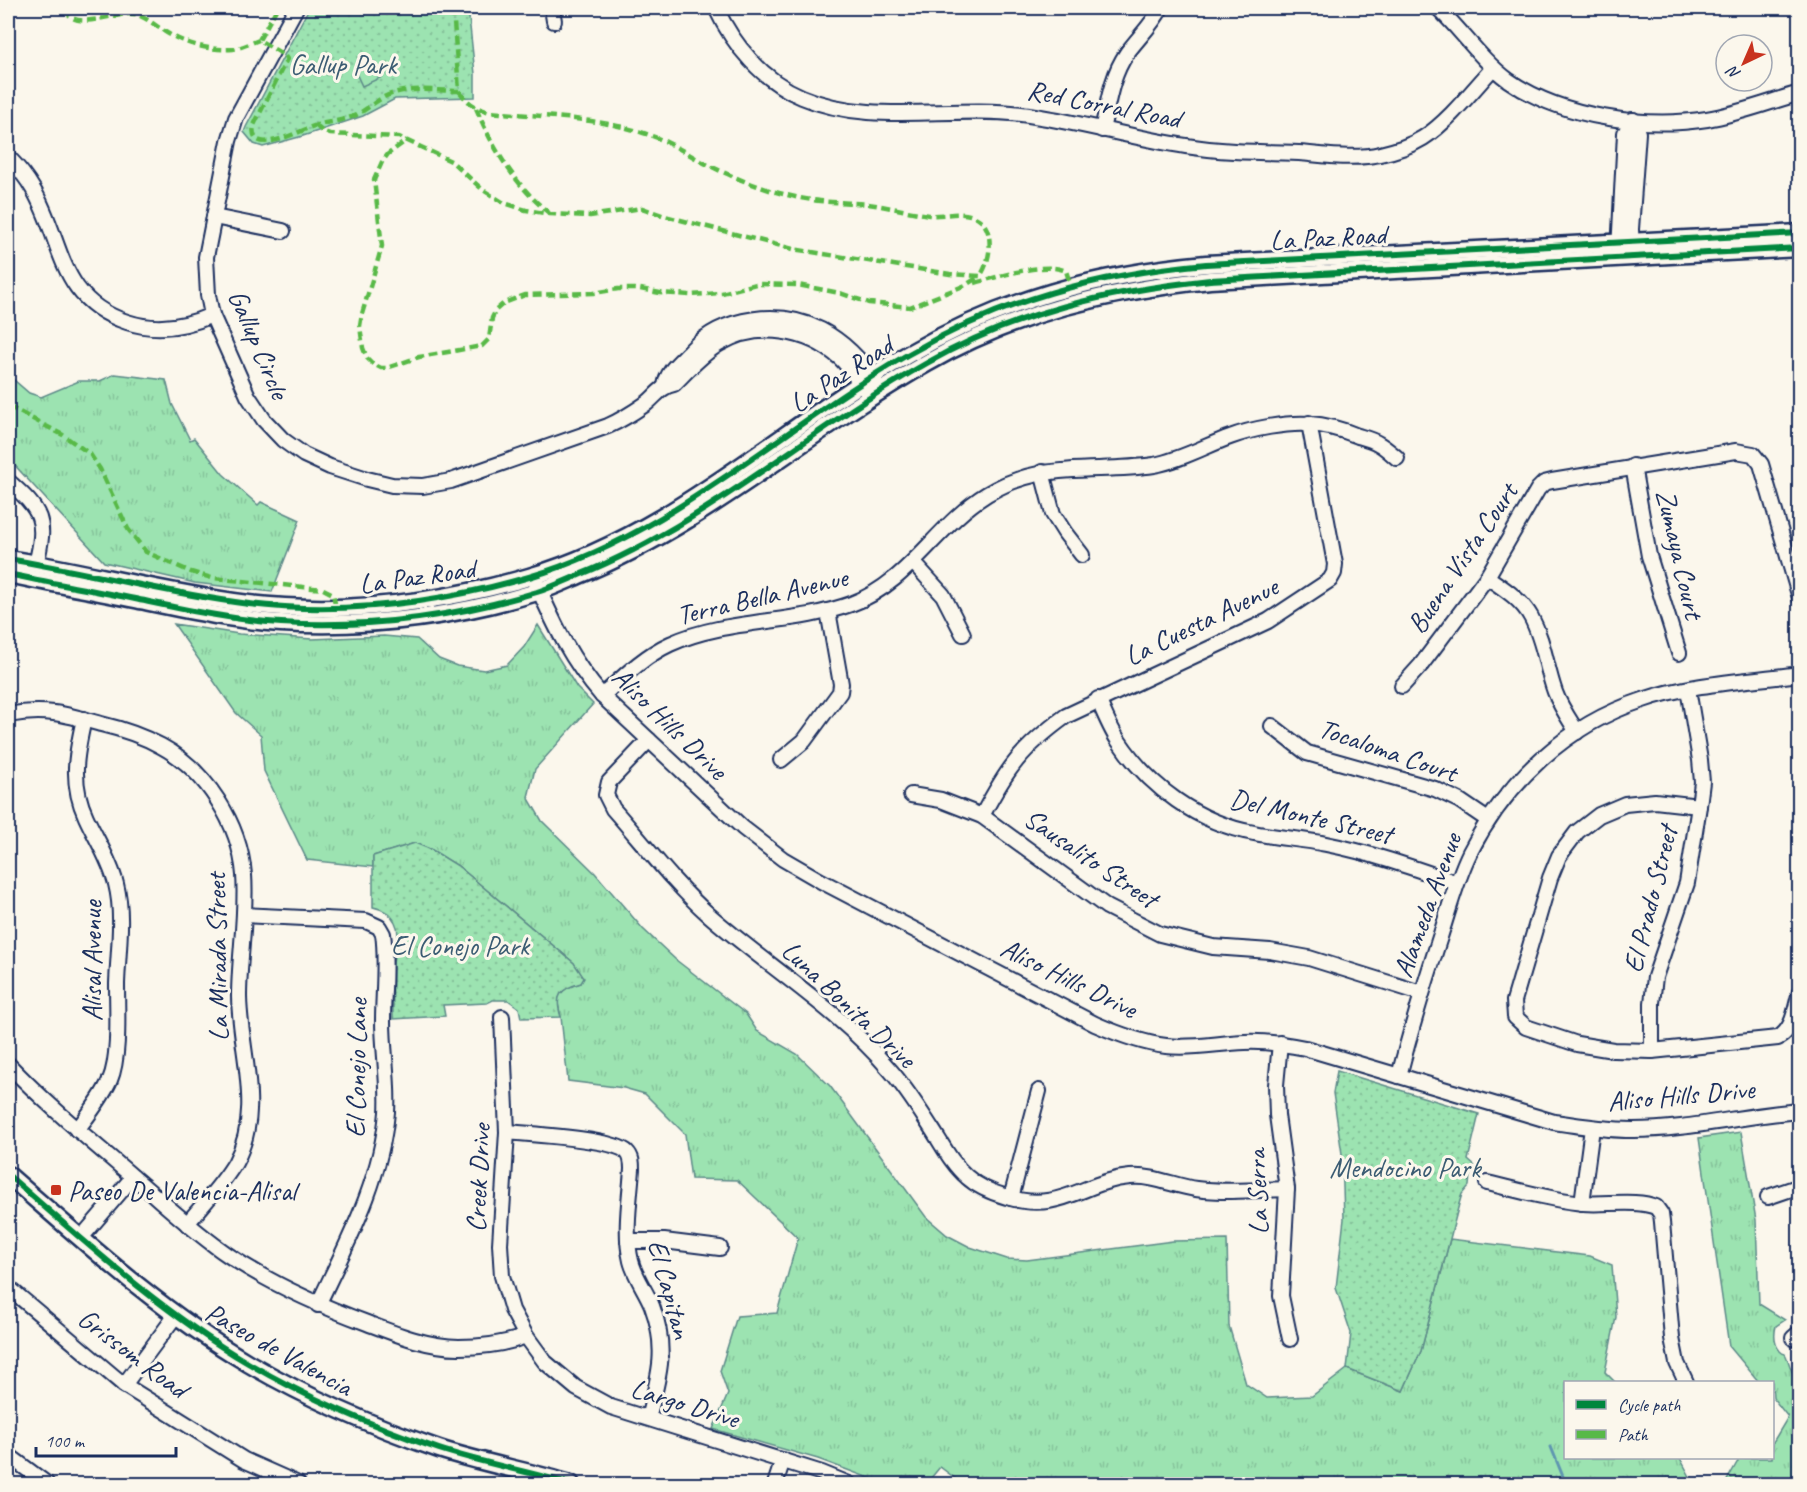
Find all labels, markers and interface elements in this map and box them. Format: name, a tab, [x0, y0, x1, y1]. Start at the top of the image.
north arrow	[1714, 33, 1774, 93]
park label: Gallup Park	[290, 47, 398, 82]
text: N	[1722, 60, 1745, 84]
street label: Red Corral Road	[1025, 72, 1187, 137]
street label: La Paz Road	[1269, 216, 1391, 258]
street label: Gallup Circle	[220, 284, 298, 406]
street label: La Paz Road	[783, 326, 903, 420]
street label: Buena Vista Court	[1399, 474, 1527, 640]
street label: Zumaya Court	[1648, 486, 1712, 625]
street label: La Paz Road	[357, 550, 481, 601]
street label: Terra Bella Avenue	[673, 559, 853, 633]
street label: La Cuesta Avenue	[1119, 568, 1285, 673]
street label: Aliso Hills Drive	[605, 659, 736, 788]
street label: Tocaloma Court	[1314, 710, 1464, 791]
street label: Del Monte Street	[1227, 780, 1399, 852]
street label: Sausalito Street	[1017, 800, 1168, 918]
street label: El Prado Street	[1615, 819, 1686, 976]
street label: Alameda Avenue	[1385, 826, 1470, 982]
street label: La Mirada Street	[198, 870, 236, 1041]
street label: Alisal Avenue	[74, 899, 109, 1021]
park label: El Conejo Park	[391, 928, 531, 963]
street label: Aliso Hills Drive	[995, 930, 1145, 1027]
street label: Luna Bonita Drive	[774, 933, 925, 1076]
street label: El Conejo Lane	[337, 996, 375, 1138]
street label: Aliso Hills Drive	[1606, 1071, 1758, 1119]
street label: Creek Drive	[458, 1121, 498, 1233]
street label: La Serra	[1238, 1146, 1276, 1235]
park label: Mendocino Park	[1330, 1150, 1482, 1185]
place label: Paseo De Valencia-Alisal	[68, 1173, 301, 1208]
marker: Paseo De Valencia-Alisal	[49, 1183, 63, 1197]
street label: El Capitan	[640, 1236, 700, 1344]
street label: Paseo de Valencia	[199, 1294, 360, 1405]
street label: Grissom Road	[71, 1300, 198, 1408]
street label: Largo Drive	[627, 1370, 745, 1436]
legend	[1564, 1381, 1774, 1459]
text: Cycle path	[1618, 1394, 1681, 1416]
scale bar	[36, 1420, 176, 1458]
text: Path	[1618, 1424, 1648, 1446]
text: 100 m	[45, 1430, 86, 1452]

